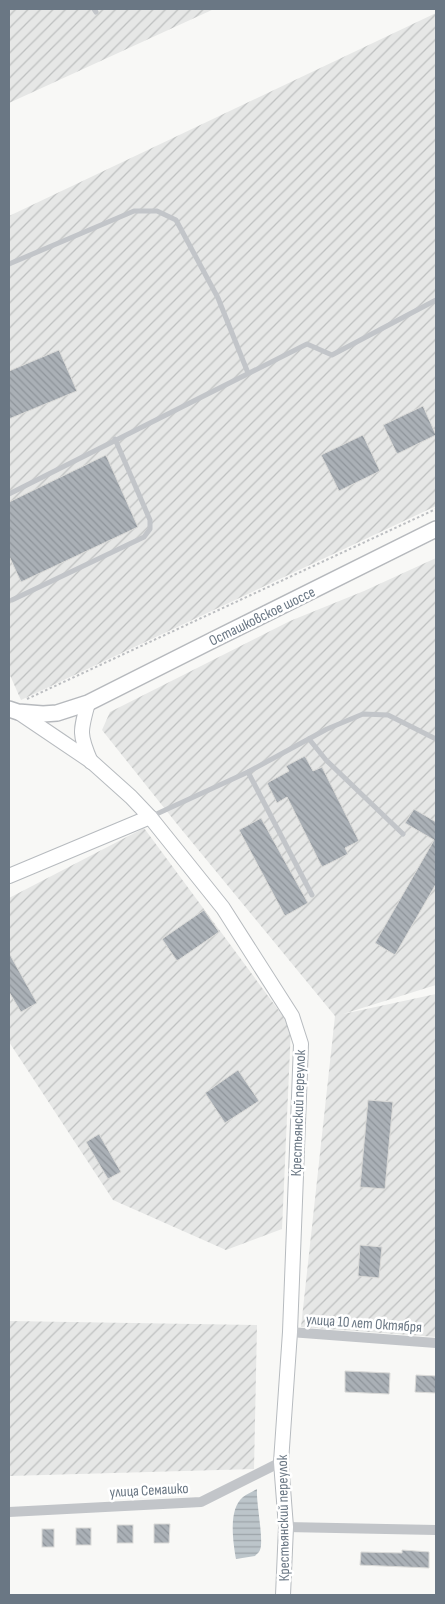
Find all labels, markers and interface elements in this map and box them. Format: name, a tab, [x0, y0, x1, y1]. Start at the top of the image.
street label: Осташковское шоссе	[206, 582, 318, 650]
street label: Крестьянский переулок	[287, 1049, 310, 1177]
street label: улица 10 лет Октября	[305, 1310, 423, 1337]
street label: Крестьянский переулок	[273, 1454, 294, 1581]
street label: улица Семашко	[109, 1479, 189, 1502]

